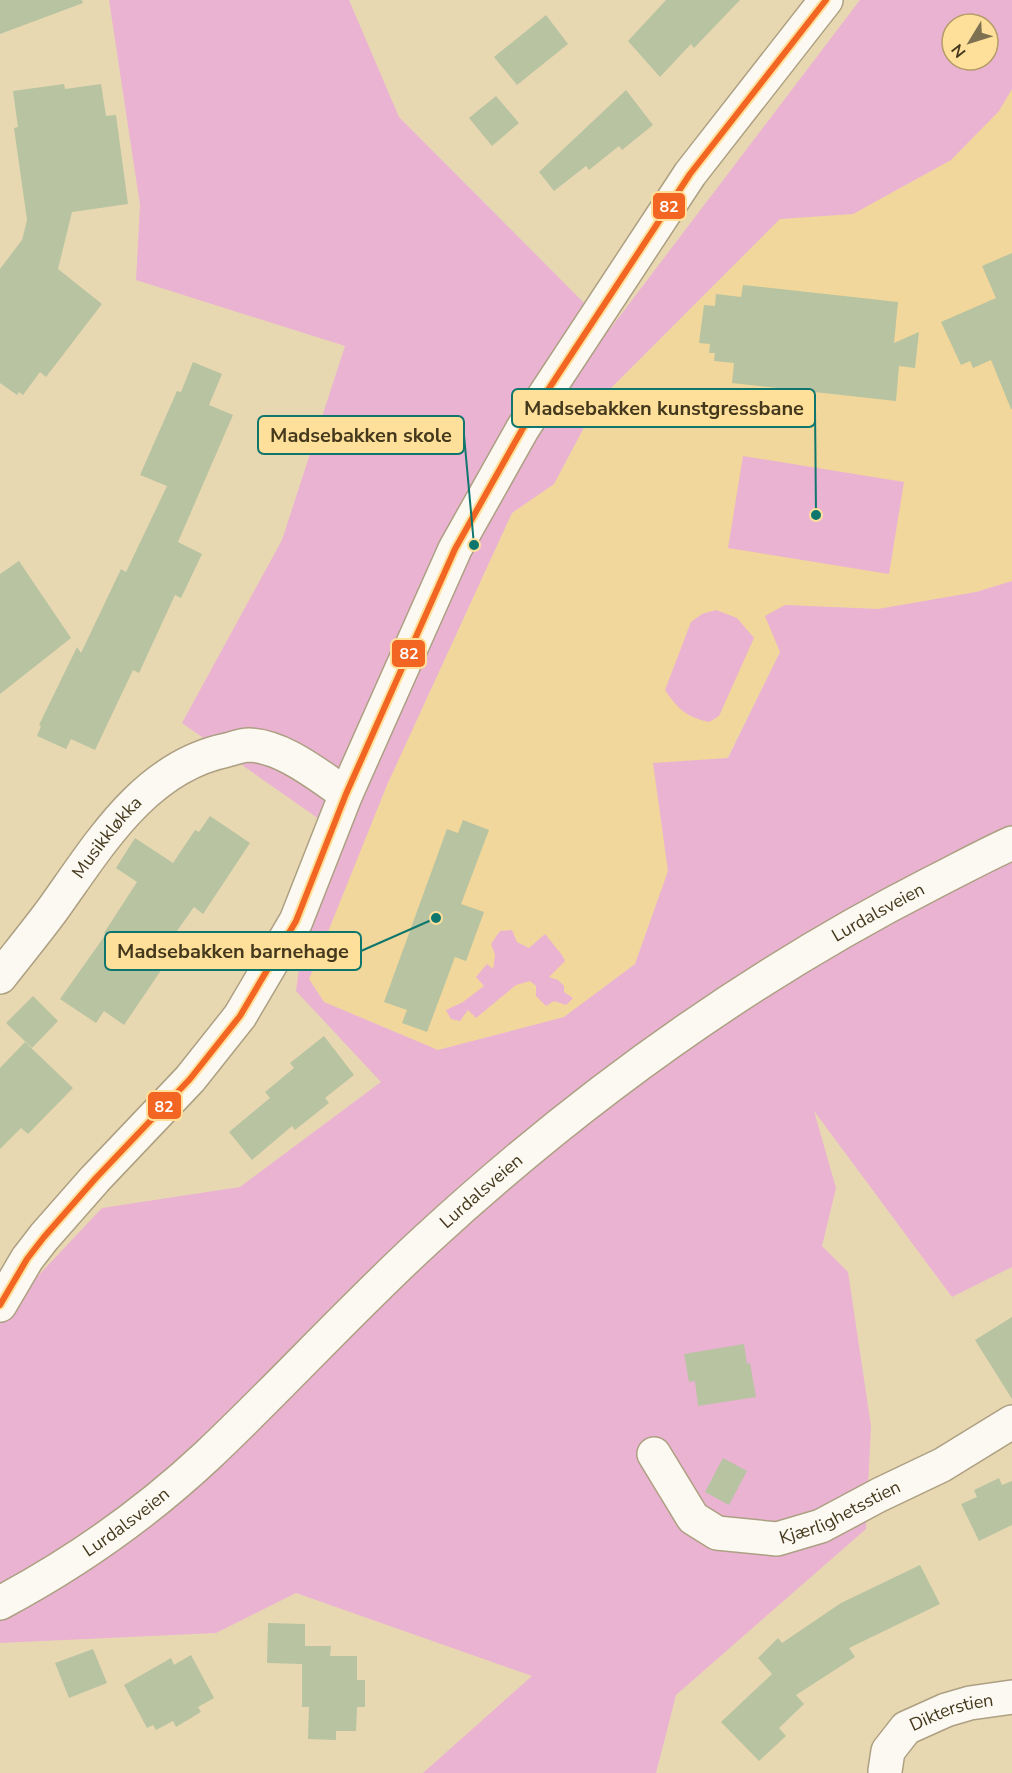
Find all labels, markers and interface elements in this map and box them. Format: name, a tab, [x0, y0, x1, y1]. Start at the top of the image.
north arrow	[940, 12, 1000, 72]
text: N	[947, 39, 971, 62]
line badge: 82	[652, 192, 686, 220]
text: 82	[659, 196, 679, 218]
callout: Madsebakken kunstgressbane	[512, 389, 815, 427]
text: Madsebakken kunstgressbane	[524, 395, 804, 422]
callout: Madsebakken skole	[258, 416, 464, 454]
text: Madsebakken skole	[270, 422, 452, 449]
line badge: 82	[391, 639, 426, 668]
text: 82	[399, 643, 419, 665]
street label: Musikkløkka	[66, 791, 147, 883]
street label: Lurdalsveien	[827, 877, 929, 947]
callout: Madsebakken barnehage	[105, 932, 361, 970]
text: Madsebakken barnehage	[117, 938, 349, 965]
line badge: 82	[147, 1091, 182, 1120]
text: 82	[154, 1096, 174, 1118]
street label: Lurdalsveien	[435, 1148, 528, 1234]
street label: Kjærlighetsstien	[776, 1475, 904, 1550]
street label: Lurdalsveien	[78, 1482, 175, 1562]
street label: Dikterstien	[906, 1688, 995, 1737]

